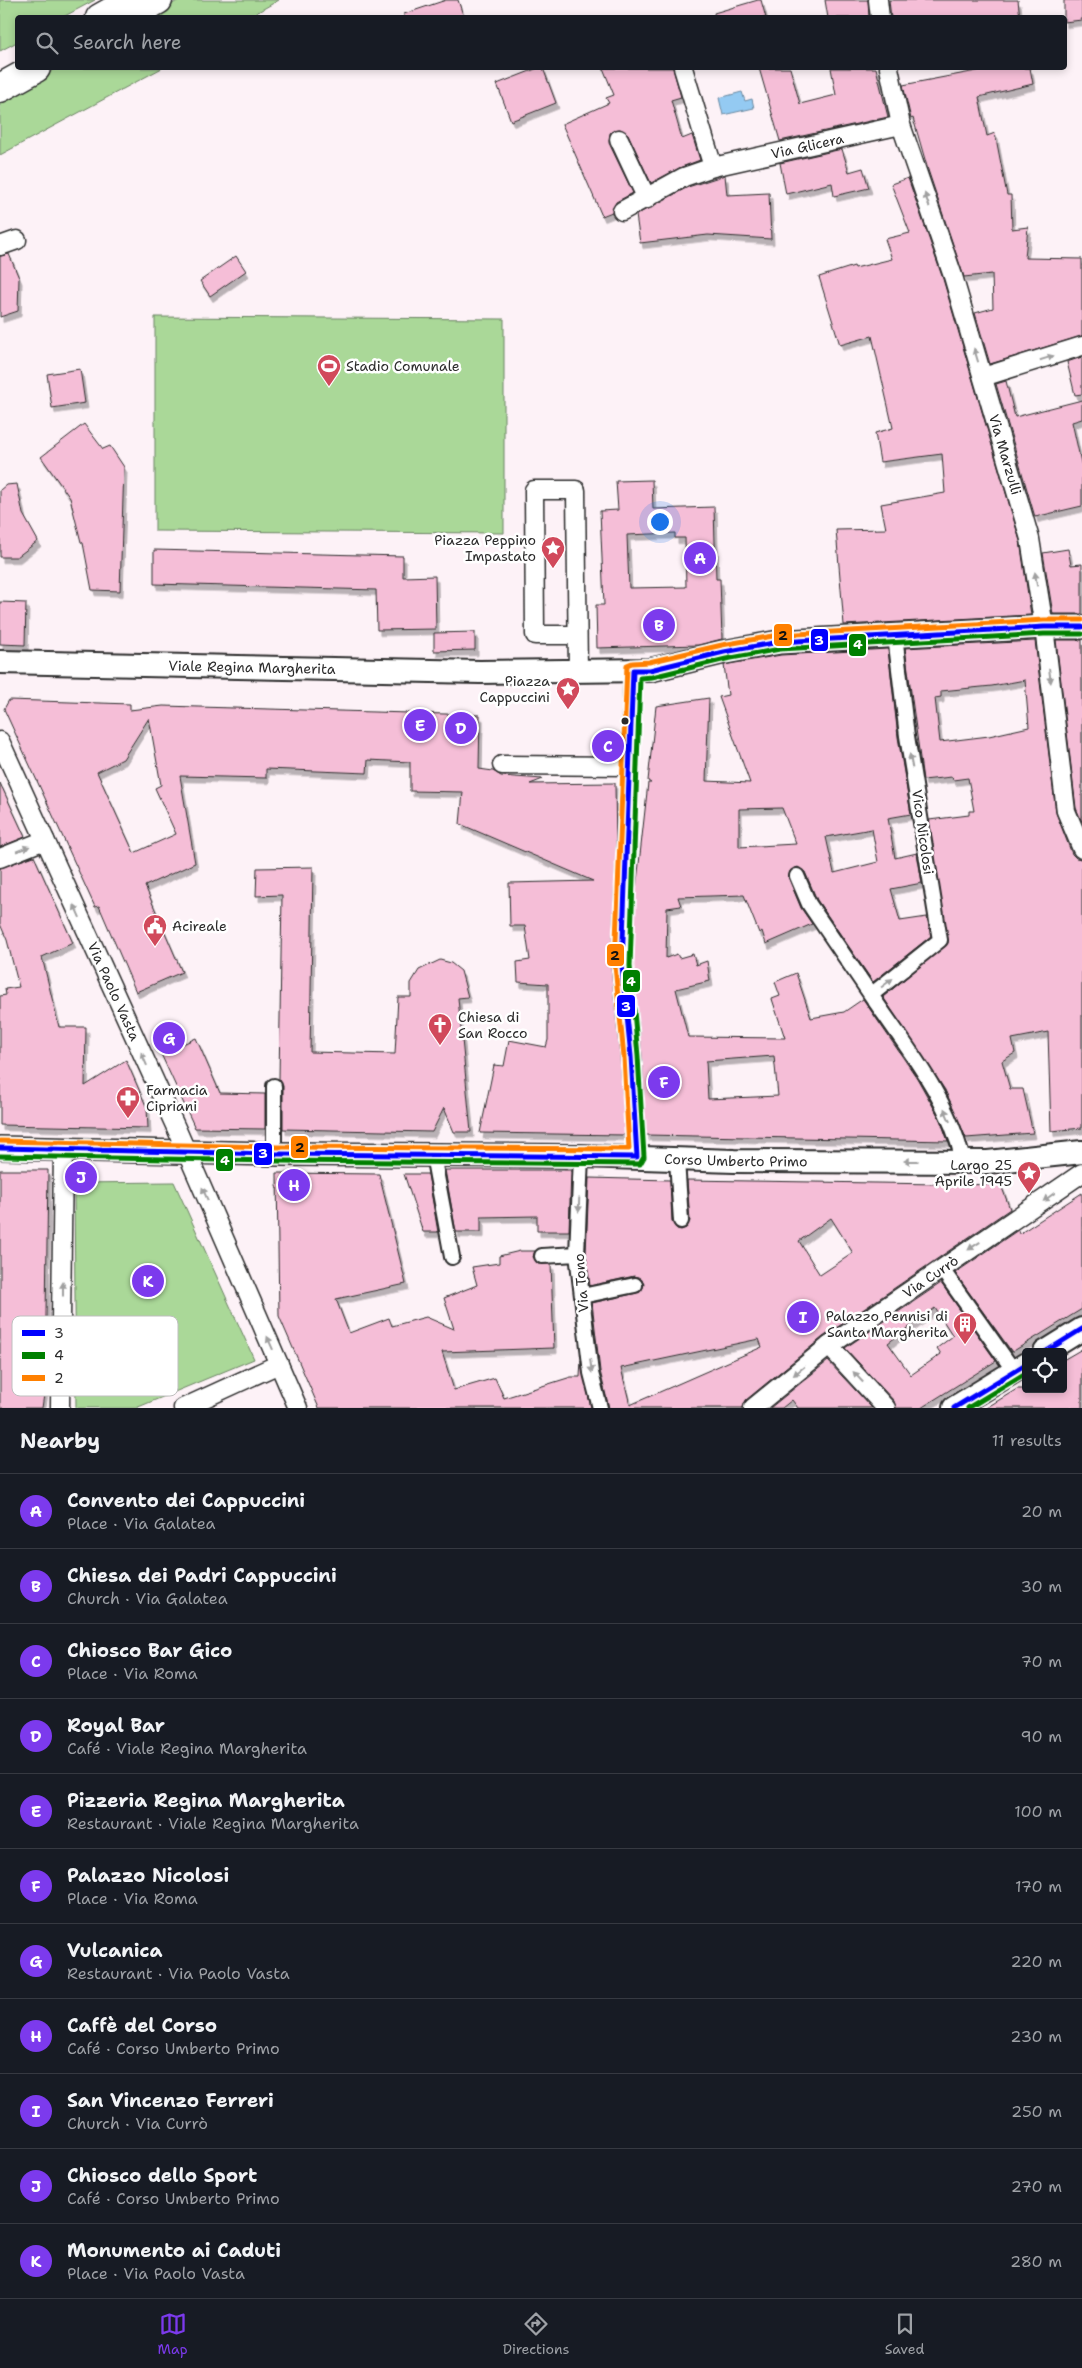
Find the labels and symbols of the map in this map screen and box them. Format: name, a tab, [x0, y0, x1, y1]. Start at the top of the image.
street label: Via Glicera	[769, 129, 846, 163]
one-way arrow	[923, 192, 931, 207]
one-way arrow	[972, 347, 980, 362]
sports icon: Stadio Comunale	[316, 353, 342, 387]
one-way arrow	[1039, 354, 1054, 361]
place label: Stadio Comunale	[346, 357, 460, 375]
street label: Via Marzulli	[985, 412, 1026, 497]
your location	[647, 509, 673, 535]
place label: Piazza Peppino Impastato	[434, 531, 536, 565]
place icon: Piazza Peppino Impastato	[540, 535, 566, 569]
pin: A	[684, 539, 716, 577]
one-way arrow	[1032, 571, 1040, 587]
pin: B	[643, 606, 675, 644]
line badge: 2	[773, 623, 793, 647]
text: 2	[778, 626, 788, 644]
line badge: 3	[810, 628, 829, 652]
text: 3	[814, 631, 824, 649]
line badge: 4	[848, 633, 867, 657]
text: 4	[853, 635, 863, 653]
street label: Viale Regina Margherita	[168, 657, 336, 678]
one-way arrow	[1046, 668, 1054, 684]
place label: Piazza Cappuccini	[480, 672, 550, 706]
place icon: Piazza Cappuccini	[555, 676, 581, 710]
pin: E	[404, 706, 436, 744]
pin: D	[445, 709, 477, 747]
unlabelled marker	[620, 716, 630, 726]
pin: C	[592, 727, 624, 765]
one-way arrow	[907, 752, 915, 768]
street label: Vico Nicolosi	[908, 788, 938, 876]
one-way arrow	[15, 845, 30, 852]
one-way arrow	[73, 904, 81, 918]
public building icon: Acireale	[142, 913, 168, 947]
place label: Acireale	[172, 917, 227, 935]
street label: Via Paolo Vasta	[84, 939, 144, 1044]
line badge: 2	[606, 943, 625, 967]
text: 2	[610, 946, 620, 964]
line badge: 4	[622, 969, 641, 993]
text: 4	[626, 972, 636, 990]
one-way arrow	[880, 978, 894, 988]
line badge: 3	[616, 994, 636, 1018]
text: 3	[621, 997, 631, 1015]
place label: Chiesa di San Rocco	[458, 1008, 527, 1042]
church icon: Chiesa di San Rocco	[427, 1012, 453, 1046]
pin: G	[153, 1019, 185, 1057]
one-way arrow	[140, 1052, 148, 1066]
pin: F	[648, 1063, 680, 1101]
place label: Farmacia Cipriani	[146, 1081, 208, 1115]
pharmacy icon: Farmacia Cipriani	[115, 1085, 141, 1119]
one-way arrow	[943, 1108, 951, 1122]
line badge: 2	[290, 1135, 309, 1159]
text: 2	[295, 1138, 305, 1156]
line badge: 3	[253, 1142, 273, 1166]
text: 3	[258, 1144, 268, 1162]
line badge: 4	[215, 1148, 234, 1172]
street label: Corso Umberto Primo	[664, 1150, 807, 1170]
text: 4	[220, 1151, 230, 1169]
place label: Largo 25 Aprile 1945	[935, 1156, 1012, 1190]
one-way arrow	[903, 1157, 919, 1165]
pin: J	[65, 1158, 97, 1196]
place icon: Largo 25 Aprile 1945	[1016, 1160, 1042, 1194]
pin: H	[278, 1166, 310, 1204]
one-way arrow	[200, 1187, 208, 1201]
one-way arrow	[1042, 1192, 1056, 1202]
one-way arrow	[575, 1197, 583, 1213]
one-way arrow	[967, 1241, 981, 1251]
street label: Via Currò	[899, 1251, 962, 1302]
street label: Via Tono	[569, 1253, 593, 1313]
pin: K	[132, 1262, 164, 1300]
one-way arrow	[59, 1281, 67, 1297]
pin: I	[787, 1298, 819, 1336]
place label: Palazzo Pennisi di Santa Margherita	[826, 1307, 948, 1341]
building icon: Palazzo Pennisi di Santa Margherita	[952, 1311, 978, 1345]
legend	[12, 1316, 178, 1396]
text: 3	[54, 1324, 64, 1342]
one-way arrow	[265, 1336, 273, 1350]
text: 4	[54, 1346, 64, 1364]
one-way arrow	[587, 1359, 595, 1375]
one-way arrow	[793, 1365, 806, 1376]
text: 2	[54, 1369, 64, 1387]
one-way arrow	[852, 1371, 864, 1383]

